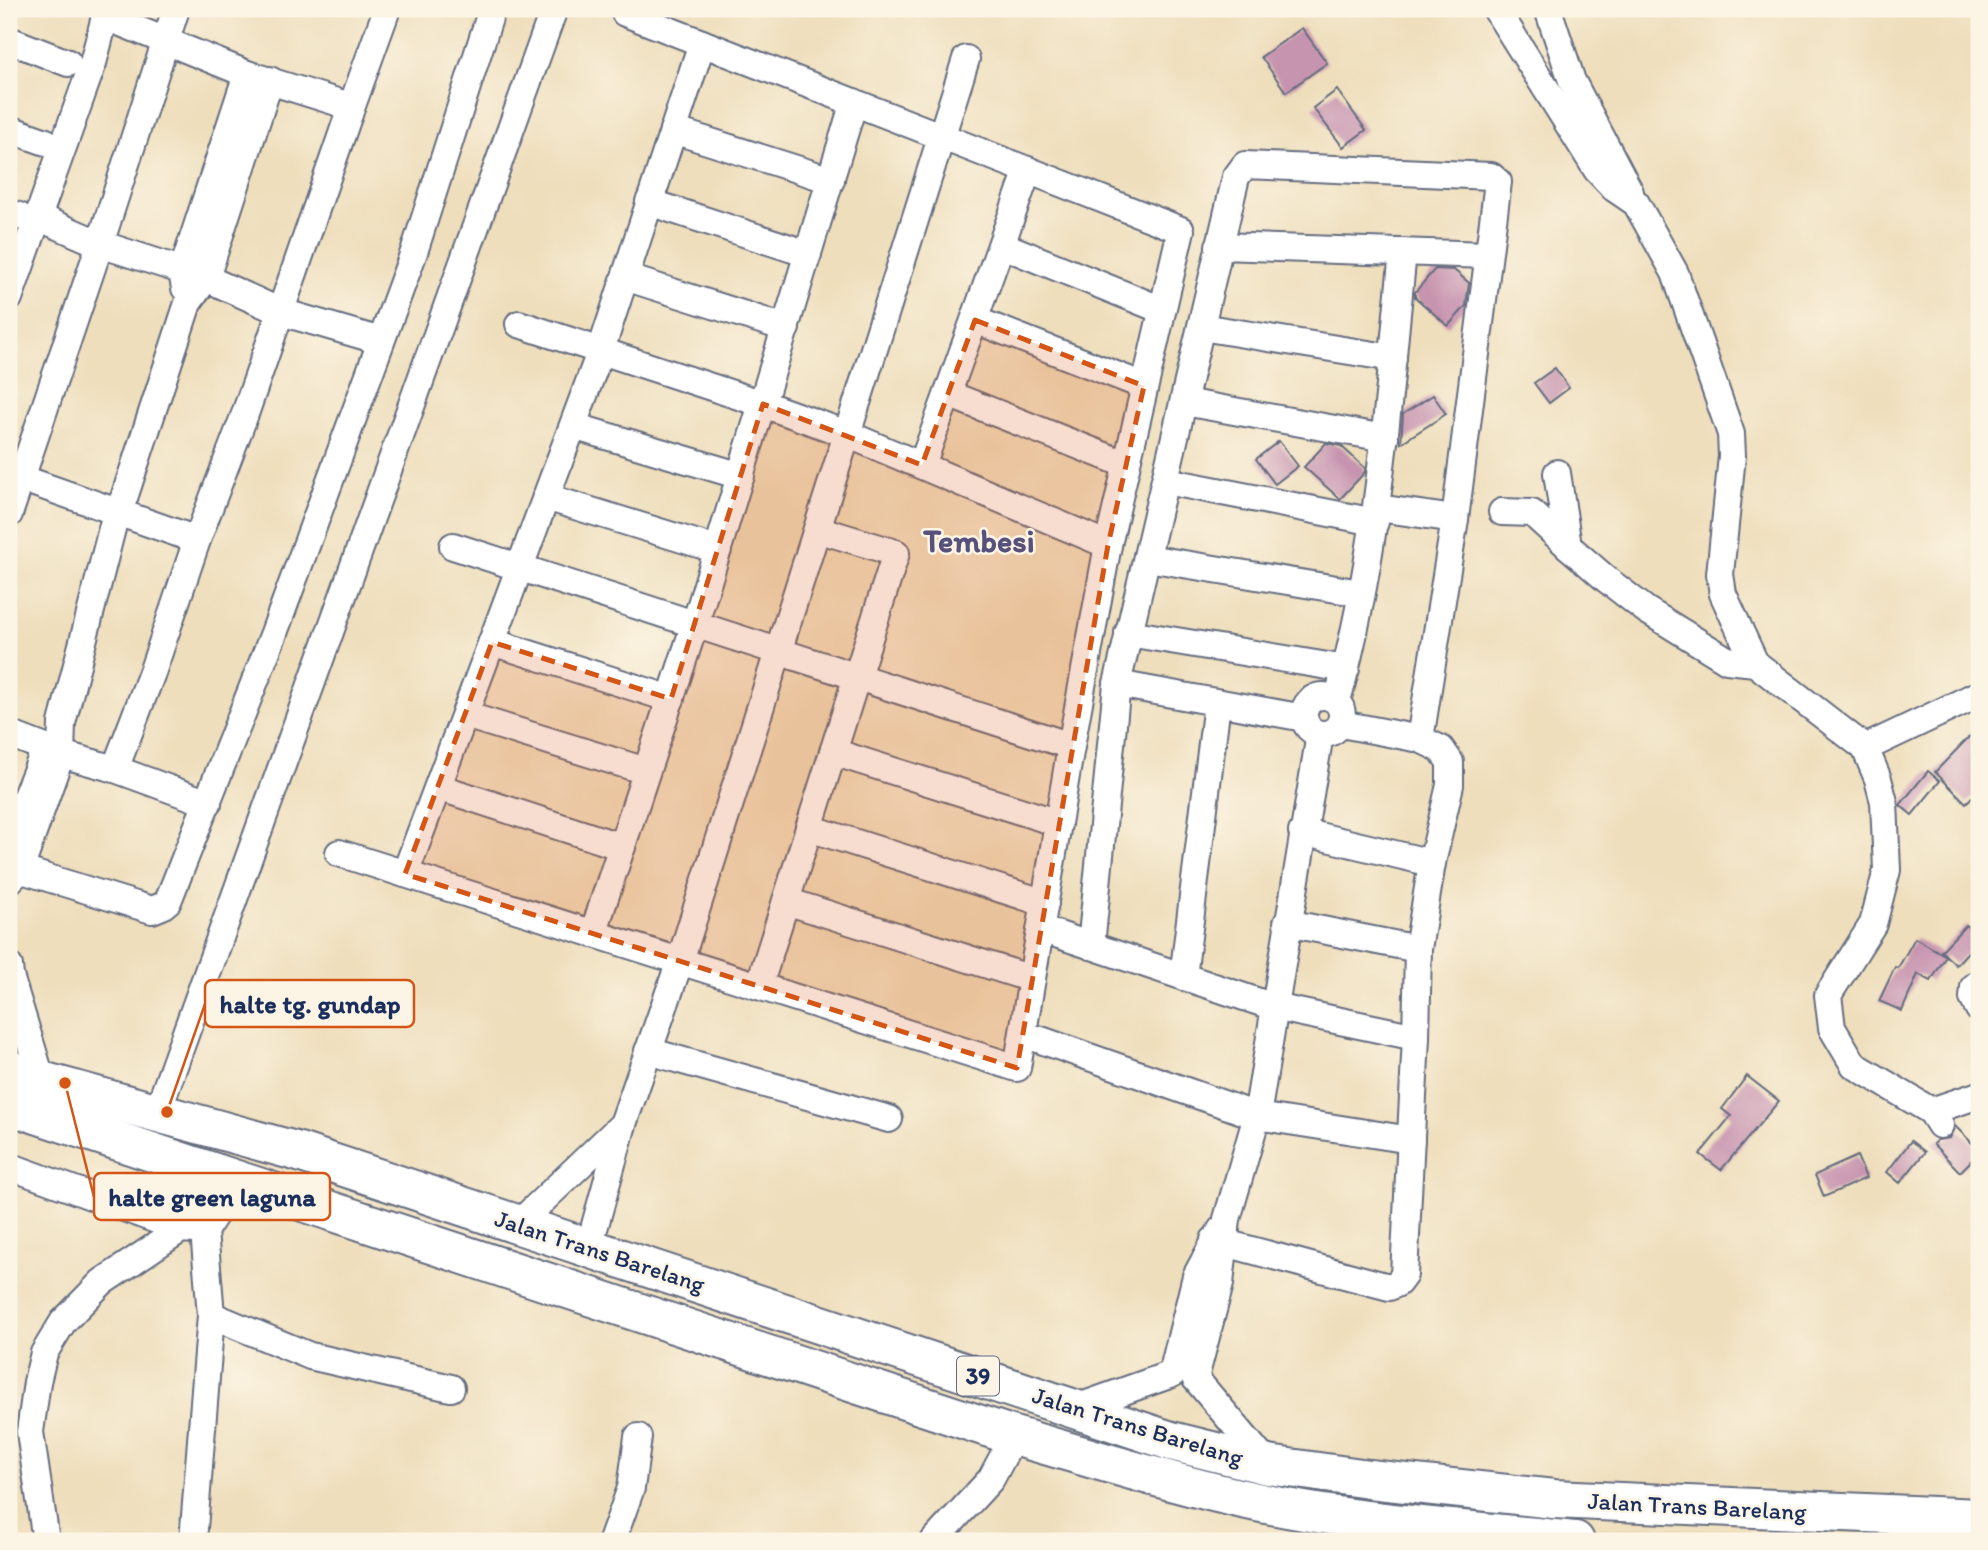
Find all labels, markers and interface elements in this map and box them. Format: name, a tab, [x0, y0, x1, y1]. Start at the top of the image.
district label: Tembesi	[922, 522, 1035, 560]
callout: halte tg. gundap	[205, 980, 414, 1027]
text: halte tg. gundap	[220, 988, 401, 1020]
callout: halte green laguna	[94, 1173, 330, 1220]
text: halte green laguna	[108, 1181, 316, 1213]
street label: Jalan Trans Barelang	[491, 1203, 709, 1299]
road number: 39	[957, 1357, 999, 1396]
street label: Jalan Trans Barelang	[1029, 1380, 1248, 1472]
street label: Jalan Trans Barelang	[1587, 1486, 1808, 1526]

